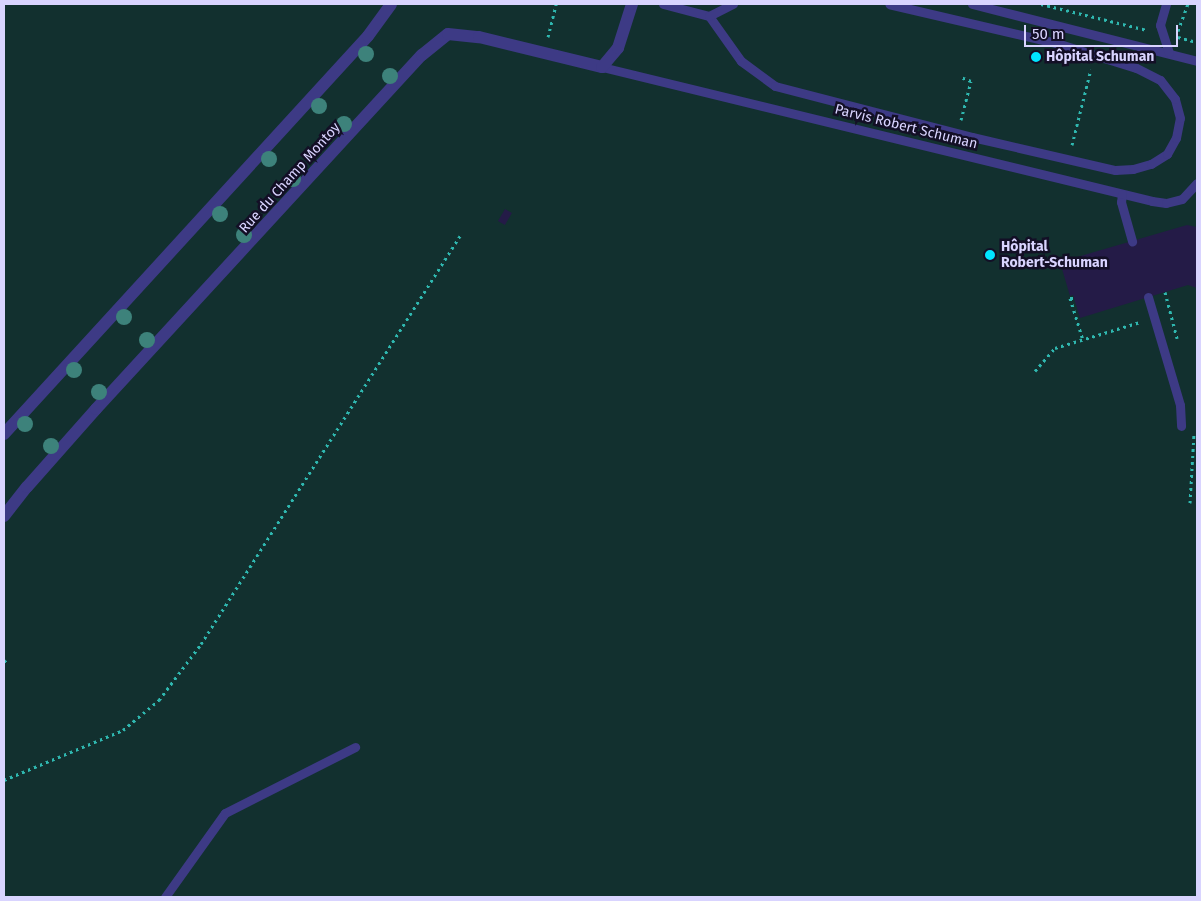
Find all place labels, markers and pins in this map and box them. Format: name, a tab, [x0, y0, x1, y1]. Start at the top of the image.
place label: Hôpital Schuman	[1046, 49, 1154, 65]
marker: Hôpital Schuman	[1030, 51, 1042, 63]
place label: Hôpital Robert-Schuman	[1001, 239, 1108, 272]
marker: Hôpital Robert-Schuman	[983, 248, 997, 262]

